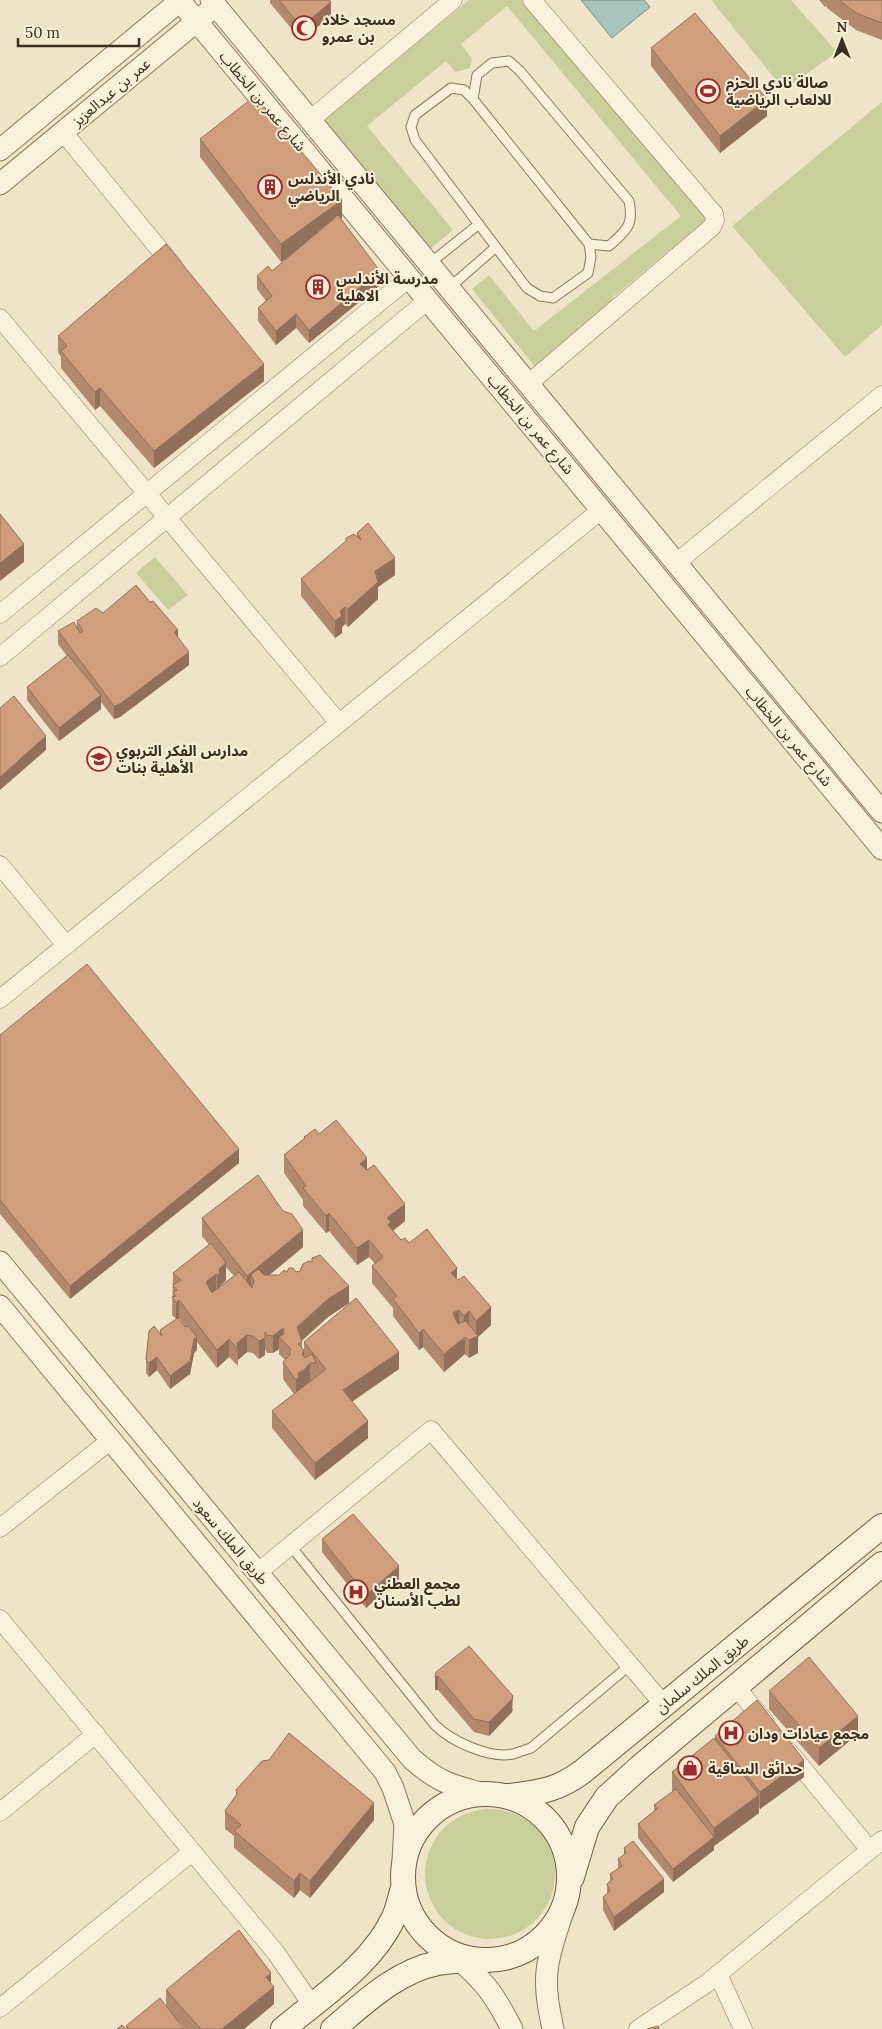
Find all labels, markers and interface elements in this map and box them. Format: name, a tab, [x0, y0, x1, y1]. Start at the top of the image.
place label: مسجد خلاد بن عمرو	[322, 10, 396, 46]
scale bar	[18, 15, 139, 47]
mosque icon: مسجد خلاد بن عمرو	[291, 15, 317, 41]
north arrow	[817, 15, 867, 65]
text: N	[837, 18, 848, 36]
text: 50 m	[25, 23, 60, 42]
street label: شارع عمر بن الخطاب	[213, 47, 311, 157]
street label: عمر بن عبدالعزيز	[67, 53, 155, 131]
place label: صالة نادي الحزم للالعاب الرياضية	[726, 73, 832, 109]
sports icon: صالة نادي الحزم للالعاب الرياضية	[695, 78, 721, 104]
place label: نادي الأندلس الرياضي	[288, 169, 374, 207]
building icon: نادي الأندلس الرياضي	[257, 174, 283, 200]
place label: مدرسة الأندلس الاهلية	[336, 269, 438, 305]
building icon: مدرسة الأندلس الاهلية	[305, 274, 331, 300]
street label: شارع عمر بن الخطاب	[481, 370, 579, 480]
street label: شارع عمر بن الخطاب	[739, 682, 837, 792]
place label: مدارس الفكر التربوي الأهلية بنات	[116, 741, 248, 777]
school or university icon: مدارس الفكر التربوي الأهلية بنات	[86, 746, 112, 772]
street label: طريق الملك سعود	[188, 1493, 273, 1589]
place label: مجمع العطني لطب الأسنان	[374, 1574, 460, 1610]
hospital icon: مجمع العطني لطب الأسنان	[343, 1579, 369, 1605]
street label: طريق الملك سلمان	[652, 1631, 753, 1718]
hospital icon: مجمع عيادات ودان	[718, 1720, 744, 1746]
place label: مجمع عيادات ودان	[748, 1724, 869, 1745]
shop icon: حدائق الساقية	[677, 1755, 703, 1781]
place label: حدائق الساقية	[708, 1759, 803, 1778]

